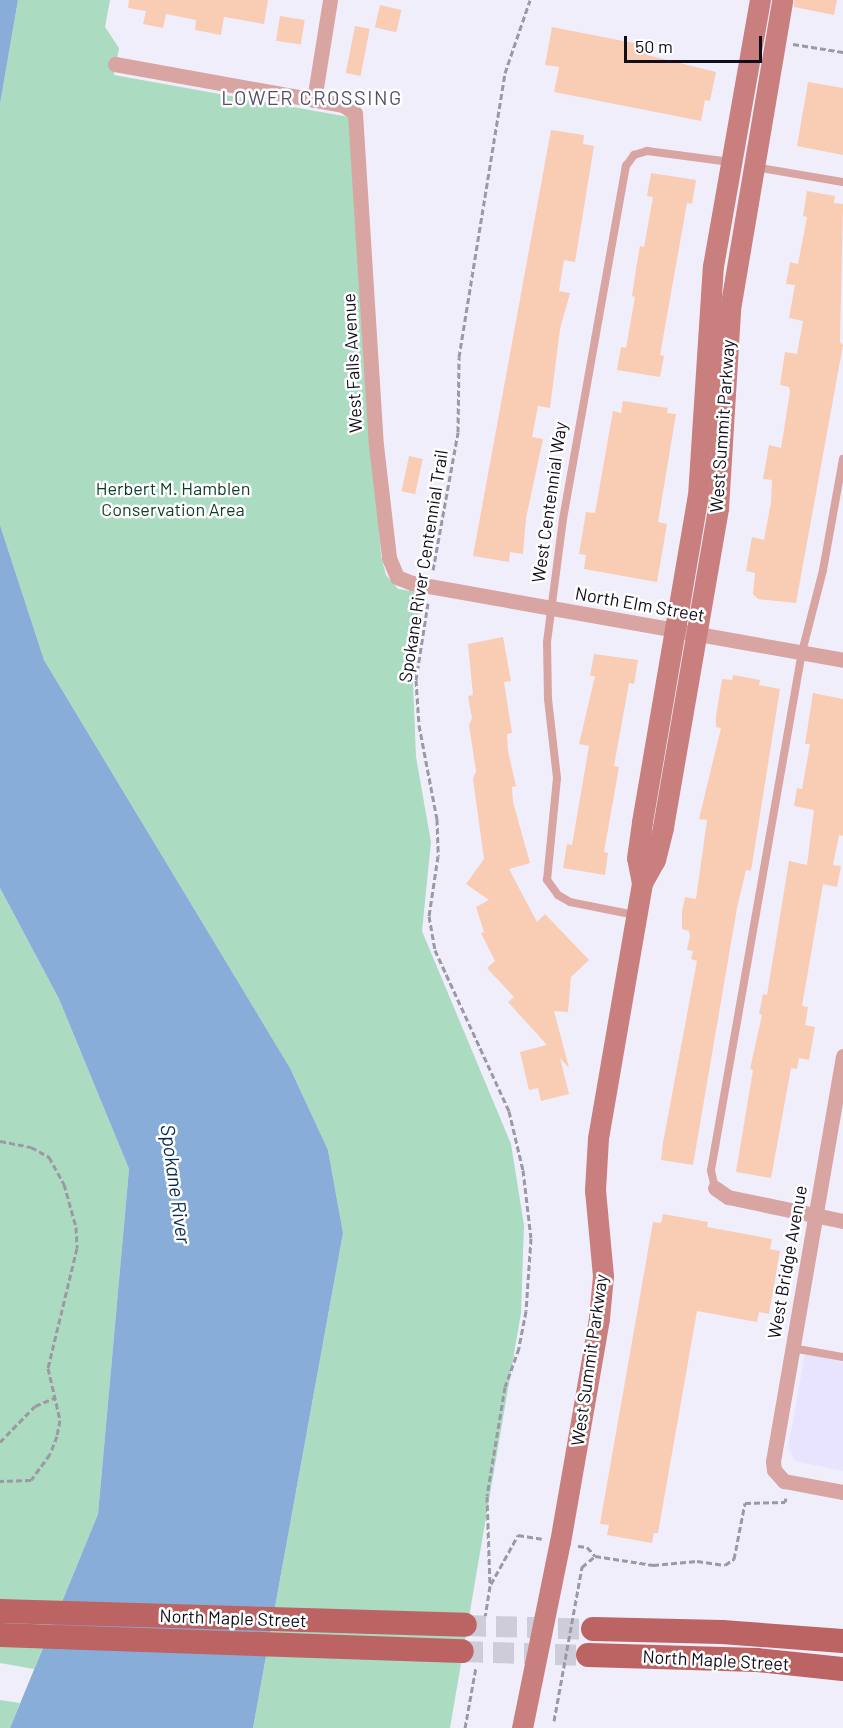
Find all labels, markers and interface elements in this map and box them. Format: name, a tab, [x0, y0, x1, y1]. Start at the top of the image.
scale bar	[627, 24, 765, 62]
text: 50 m	[635, 35, 673, 57]
district label: LOWER CROSSING	[221, 85, 403, 109]
street label: West Falls Avenue	[338, 293, 366, 433]
street label: West Summit Parkway	[705, 339, 739, 513]
street label: West Centennial Way	[527, 420, 571, 584]
street label: Spokane River Centennial Trail	[394, 448, 452, 684]
park label: Herbert M. Hamblen Conservation Area	[96, 478, 250, 520]
street label: North Elm Street	[573, 582, 707, 626]
water label: Spokane River	[156, 1123, 196, 1245]
street label: West Bridge Avenue	[763, 1184, 811, 1340]
street label: West Summit Parkway	[566, 1273, 612, 1447]
street label: North Maple Street	[159, 1605, 307, 1631]
street label: North Maple Street	[642, 1645, 790, 1675]

